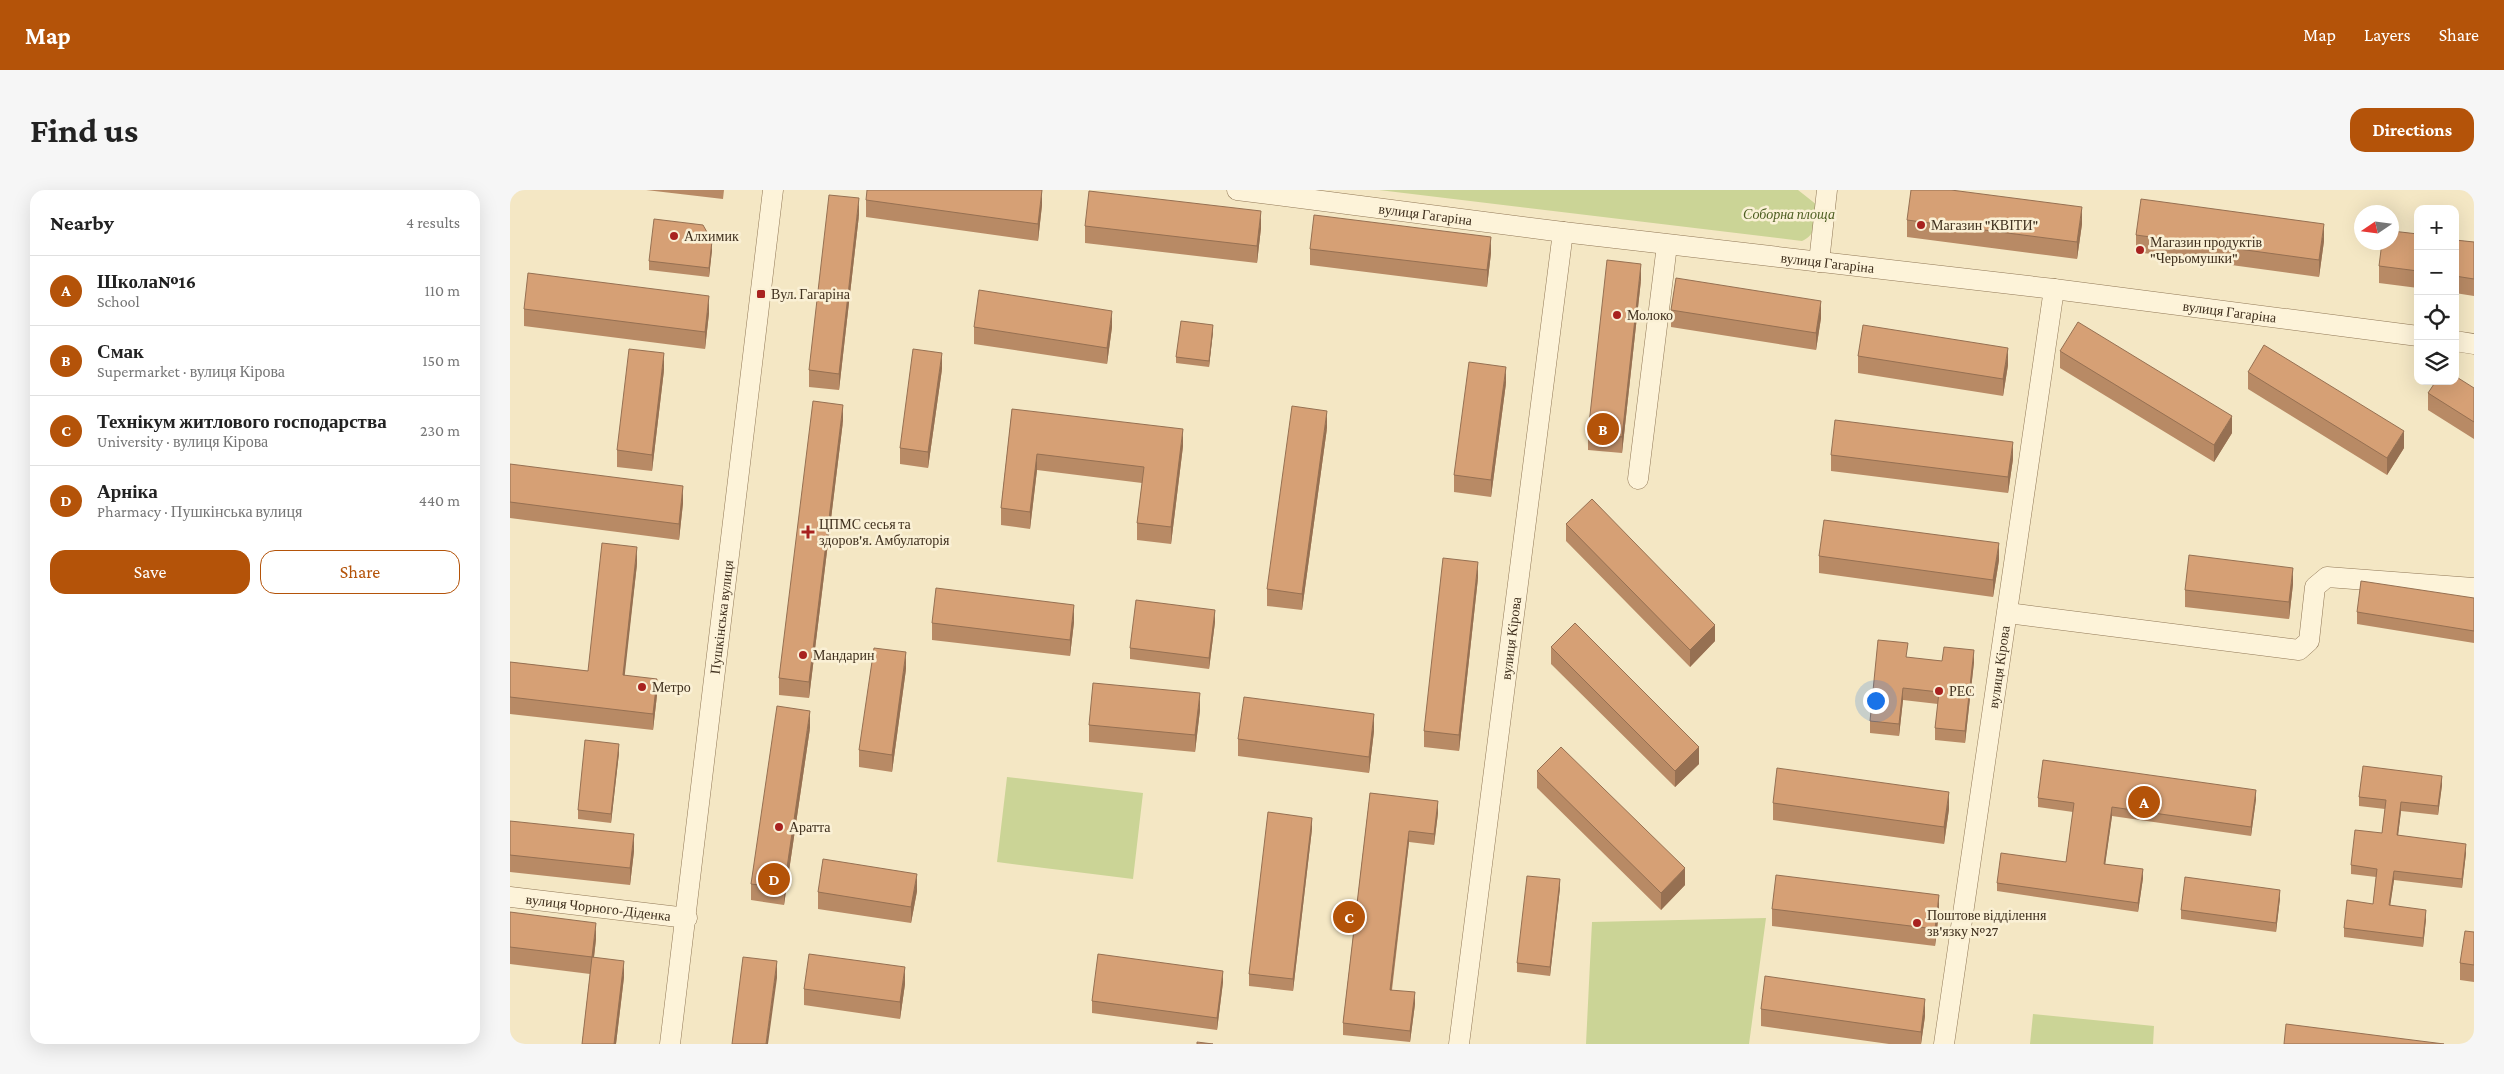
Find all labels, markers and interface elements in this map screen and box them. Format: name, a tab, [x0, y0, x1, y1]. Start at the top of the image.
text: Map	[25, 22, 71, 49]
text: Map	[2303, 25, 2336, 45]
text: Layers	[2364, 25, 2411, 45]
text: Share	[2439, 25, 2479, 45]
button: Directions	[2350, 108, 2474, 152]
text: Find us	[30, 111, 138, 150]
street label: вулиця Гагаріна	[1378, 200, 1474, 228]
north arrow	[2354, 205, 2399, 250]
map controls	[2414, 205, 2459, 385]
button: +	[2414, 205, 2459, 250]
park label: Соборна площа	[1743, 206, 1835, 222]
text: Nearby	[50, 211, 114, 235]
text: 4 results	[406, 214, 460, 231]
place label: Магазин "КВІТИ"	[1931, 217, 2038, 233]
marker: Магазин "КВІТИ"	[1915, 219, 1927, 231]
place label: Алхимик	[684, 228, 739, 244]
marker: Алхимик	[668, 230, 680, 242]
place label: Магазин продуктів "Черьомушки"	[2150, 234, 2263, 266]
marker: Магазин продуктів "Черьомушки"	[2134, 244, 2146, 256]
street label: вулиця Гагаріна	[1780, 249, 1876, 276]
button: −	[2414, 250, 2459, 295]
text: Школа№16	[97, 271, 196, 292]
text: A	[61, 282, 71, 299]
text: 110 m	[424, 282, 460, 299]
place label: Вул. Гагаріна	[771, 286, 851, 302]
marker: Вул. Гагаріна	[755, 288, 767, 300]
text: School	[97, 293, 140, 310]
button: locate	[2414, 295, 2459, 340]
street label: вулиця Гагаріна	[2182, 298, 2278, 326]
place label: Молоко	[1627, 307, 1673, 323]
marker: Молоко	[1611, 309, 1623, 321]
button: layers	[2414, 340, 2459, 385]
text: Смак	[97, 341, 144, 362]
text: B	[61, 352, 71, 369]
text: 150 m	[422, 352, 460, 369]
text: Supermarket · вулиця Кірова	[97, 363, 285, 380]
pin: B	[1587, 410, 1619, 448]
text: Технікум житлового господарства	[97, 411, 387, 432]
text: C	[61, 422, 71, 439]
text: 230 m	[420, 422, 460, 439]
text: University · вулиця Кірова	[97, 433, 268, 450]
text: Арніка	[97, 481, 158, 502]
text: D	[60, 492, 72, 509]
text: 440 m	[419, 492, 460, 509]
text: Pharmacy · Пушкінська вулиця	[97, 503, 302, 520]
place label: ЦПМС сесья та здоров'я. Амбулаторія	[819, 516, 950, 548]
marker: ЦПМС сесья та здоров'я. Амбулаторія	[801, 525, 815, 539]
button: Save	[50, 550, 250, 594]
button: Share	[260, 550, 460, 594]
street label: Пушкінська вулиця	[707, 558, 736, 675]
street label: вулиця Кірова	[1498, 595, 1524, 681]
street label: вулиця Кірова	[1985, 624, 2013, 709]
place label: Мандарин	[813, 647, 875, 663]
marker: Мандарин	[797, 649, 809, 661]
place label: Метро	[652, 679, 691, 695]
marker: Метро	[636, 681, 648, 693]
place label: РЕС	[1949, 683, 1975, 699]
marker: РЕС	[1933, 685, 1945, 697]
your location	[1863, 688, 1889, 714]
pin: A	[2128, 783, 2160, 821]
place label: Аратта	[789, 819, 831, 835]
marker: Аратта	[773, 821, 785, 833]
pin: D	[758, 860, 790, 898]
street label: вулиця Чорного-Діденка	[525, 891, 673, 924]
pin: C	[1333, 898, 1365, 936]
place label: Поштове відділення зв'язку №27	[1927, 907, 2047, 939]
marker: Поштове відділення зв'язку №27	[1911, 917, 1923, 929]

